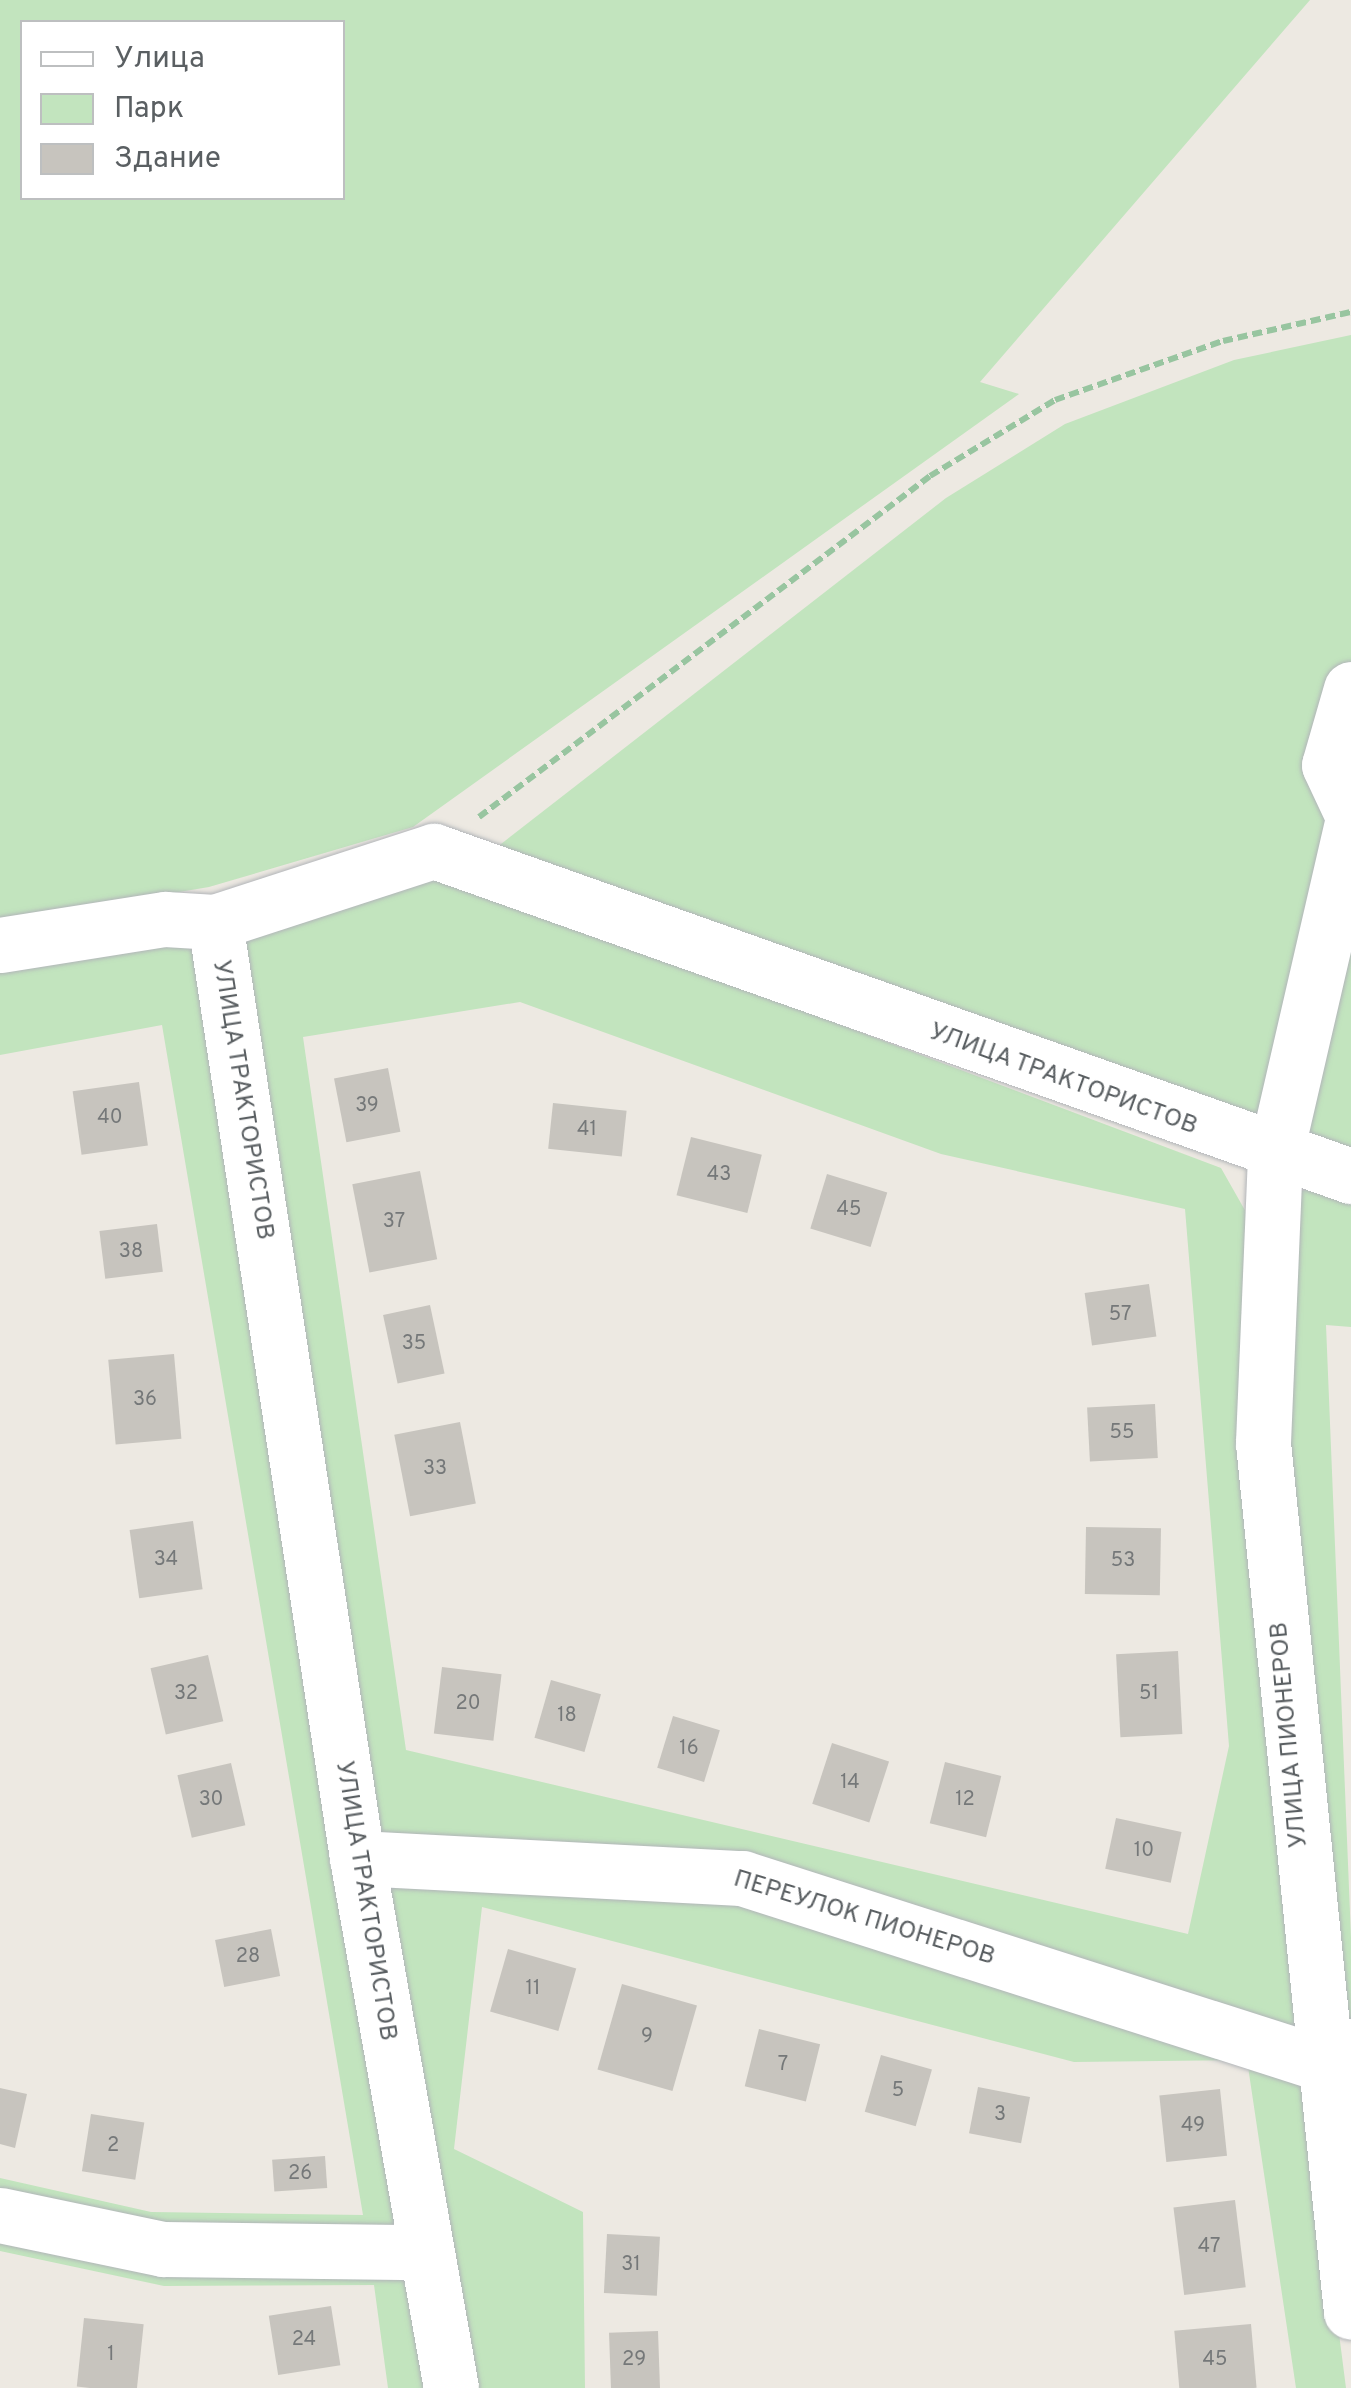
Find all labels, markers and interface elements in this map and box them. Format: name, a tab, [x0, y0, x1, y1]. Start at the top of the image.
legend	[20, 20, 345, 200]
text: Улица	[114, 41, 205, 78]
text: Парк	[114, 91, 184, 128]
text: Здание	[114, 141, 221, 178]
street label: УЛИЦА ТРАКТОРИСТОВ	[205, 957, 279, 1243]
street label: УЛИЦА ТРАКТОРИСТОВ	[924, 1017, 1202, 1143]
house number: 39	[355, 1094, 379, 1118]
house number: 40	[97, 1106, 123, 1130]
house number: 41	[577, 1118, 597, 1142]
house number: 43	[707, 1163, 731, 1187]
house number: 45	[837, 1198, 861, 1222]
house number: 37	[383, 1210, 405, 1234]
house number: 38	[119, 1240, 143, 1264]
house number: 57	[1109, 1303, 1131, 1327]
house number: 35	[402, 1332, 426, 1356]
house number: 36	[133, 1388, 157, 1412]
house number: 55	[1110, 1421, 1134, 1445]
house number: 33	[423, 1457, 447, 1481]
house number: 34	[154, 1548, 178, 1572]
house number: 53	[1111, 1549, 1135, 1573]
street label: УЛИЦА ПИОНЕРОВ	[1265, 1620, 1315, 1850]
house number: 32	[174, 1682, 198, 1706]
house number: 51	[1139, 1682, 1159, 1706]
house number: 20	[455, 1692, 481, 1716]
house number: 18	[557, 1704, 577, 1728]
house number: 16	[679, 1737, 699, 1761]
street label: УЛИЦА ТРАКТОРИСТОВ	[328, 1758, 402, 2044]
house number: 14	[840, 1771, 860, 1795]
house number: 30	[199, 1788, 223, 1812]
house number: 12	[955, 1788, 975, 1812]
house number: 10	[1134, 1839, 1154, 1863]
street label: ПЕРЕУЛОК ПИОНЕРОВ	[730, 1865, 998, 1973]
house number: 28	[236, 1945, 260, 1969]
house number: 11	[526, 1977, 540, 2001]
house number: 9	[641, 2025, 653, 2049]
house number: 7	[778, 2053, 788, 2077]
house number: 5	[892, 2079, 904, 2103]
house number: 3	[994, 2103, 1006, 2127]
house number: 49	[1181, 2114, 1205, 2138]
house number: 2	[107, 2134, 119, 2158]
house number: 26	[288, 2162, 312, 2186]
house number: 47	[1198, 2235, 1220, 2259]
house number: 31	[621, 2253, 641, 2277]
house number: 24	[292, 2328, 316, 2352]
house number: 1	[107, 2343, 115, 2367]
house number: 29	[622, 2348, 646, 2372]
house number: 45	[1203, 2348, 1227, 2372]

